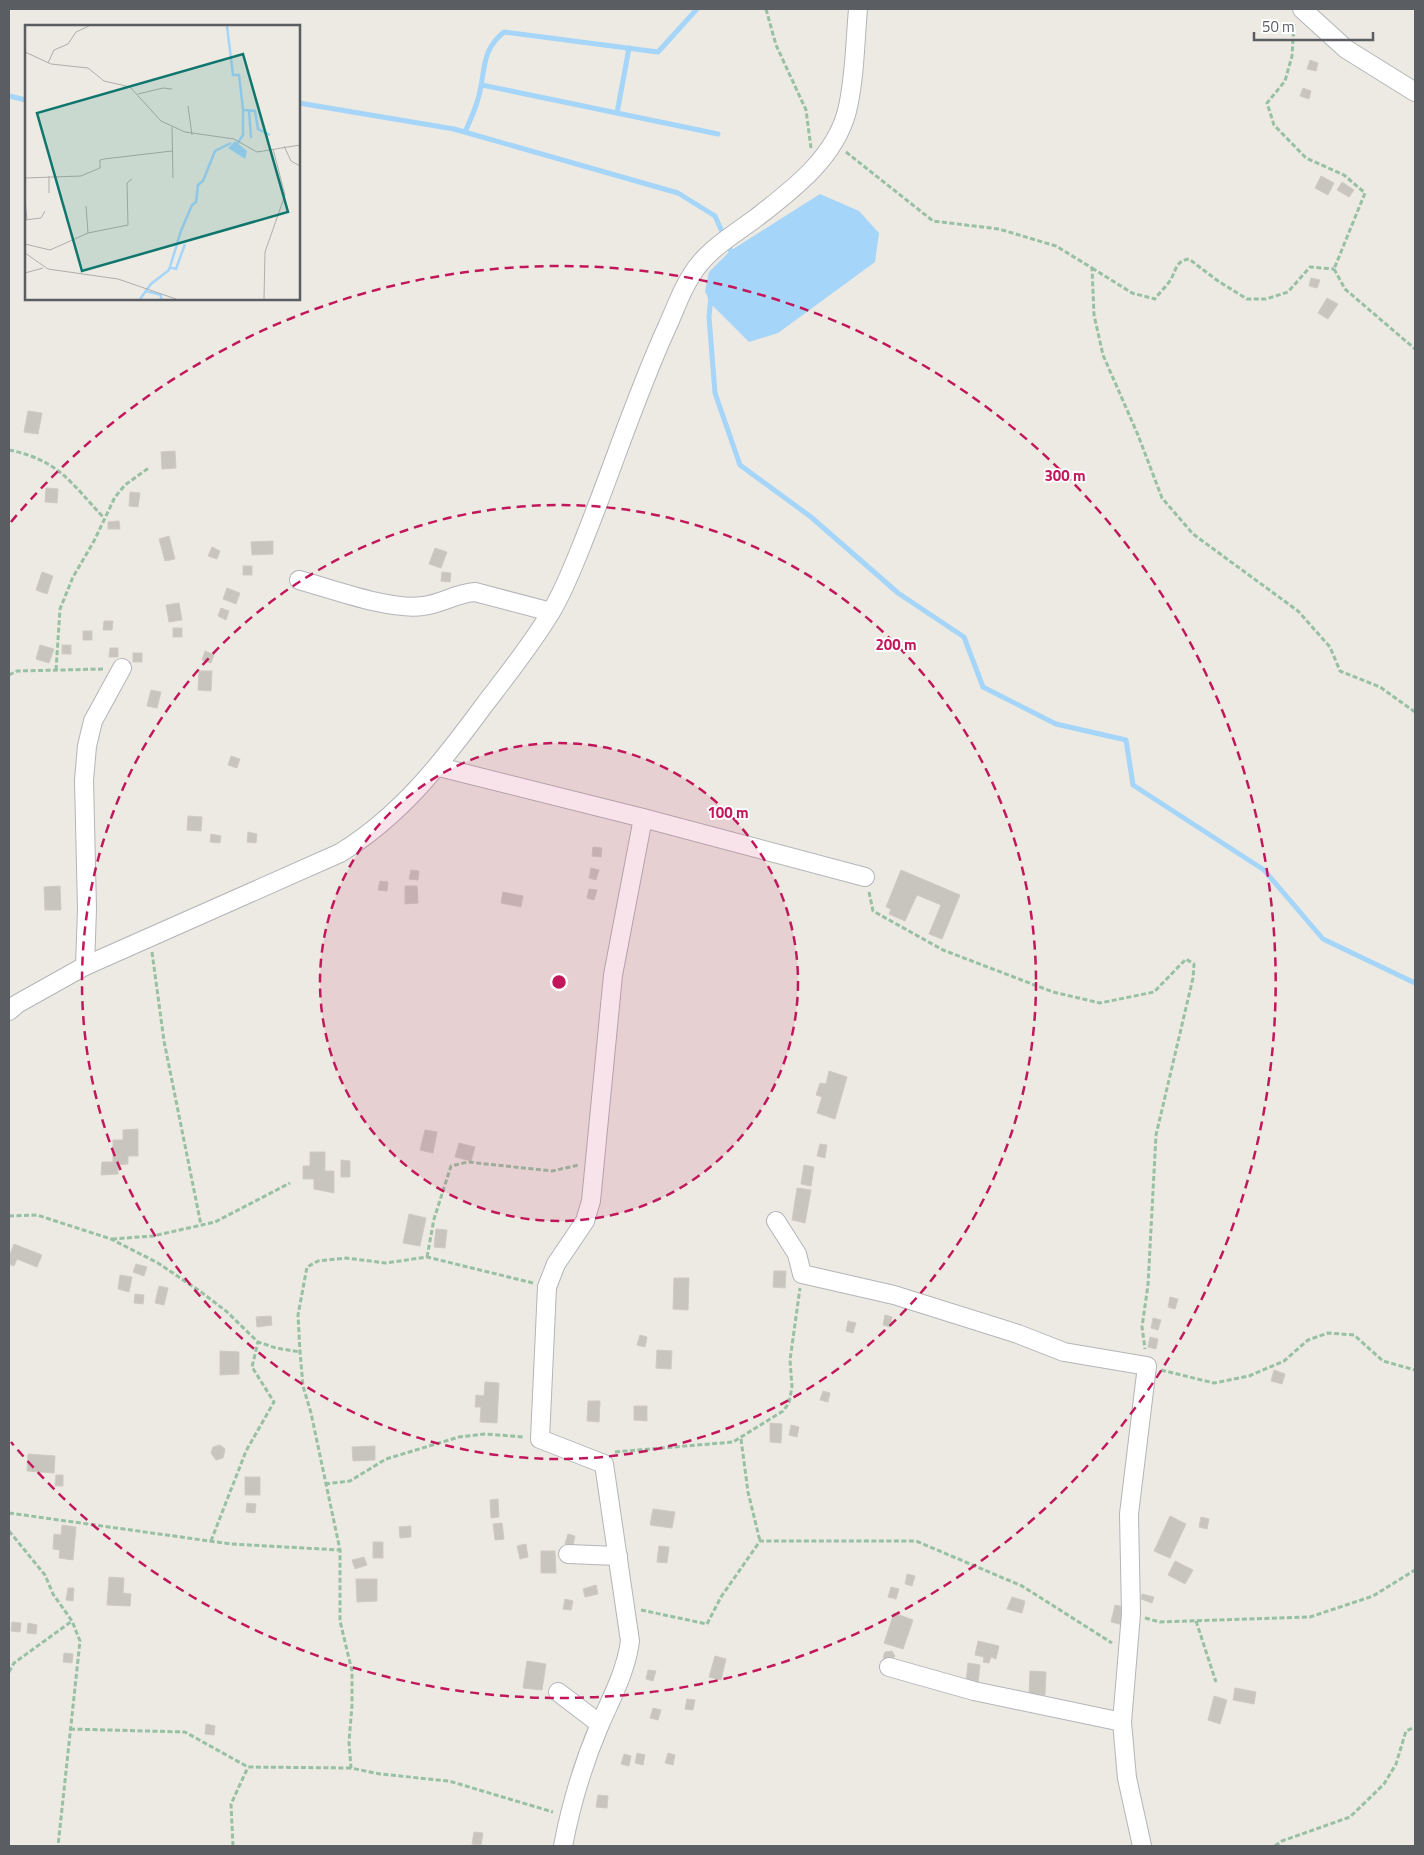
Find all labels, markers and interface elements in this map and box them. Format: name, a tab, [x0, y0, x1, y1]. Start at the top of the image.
scale bar	[1254, 10, 1373, 42]
text: 50 m	[1262, 15, 1295, 38]
inset map	[25, 25, 300, 300]
text: 300 m	[1044, 464, 1086, 487]
text: 200 m	[875, 633, 917, 656]
text: 100 m	[707, 801, 749, 824]
centre of rings	[550, 973, 568, 991]

